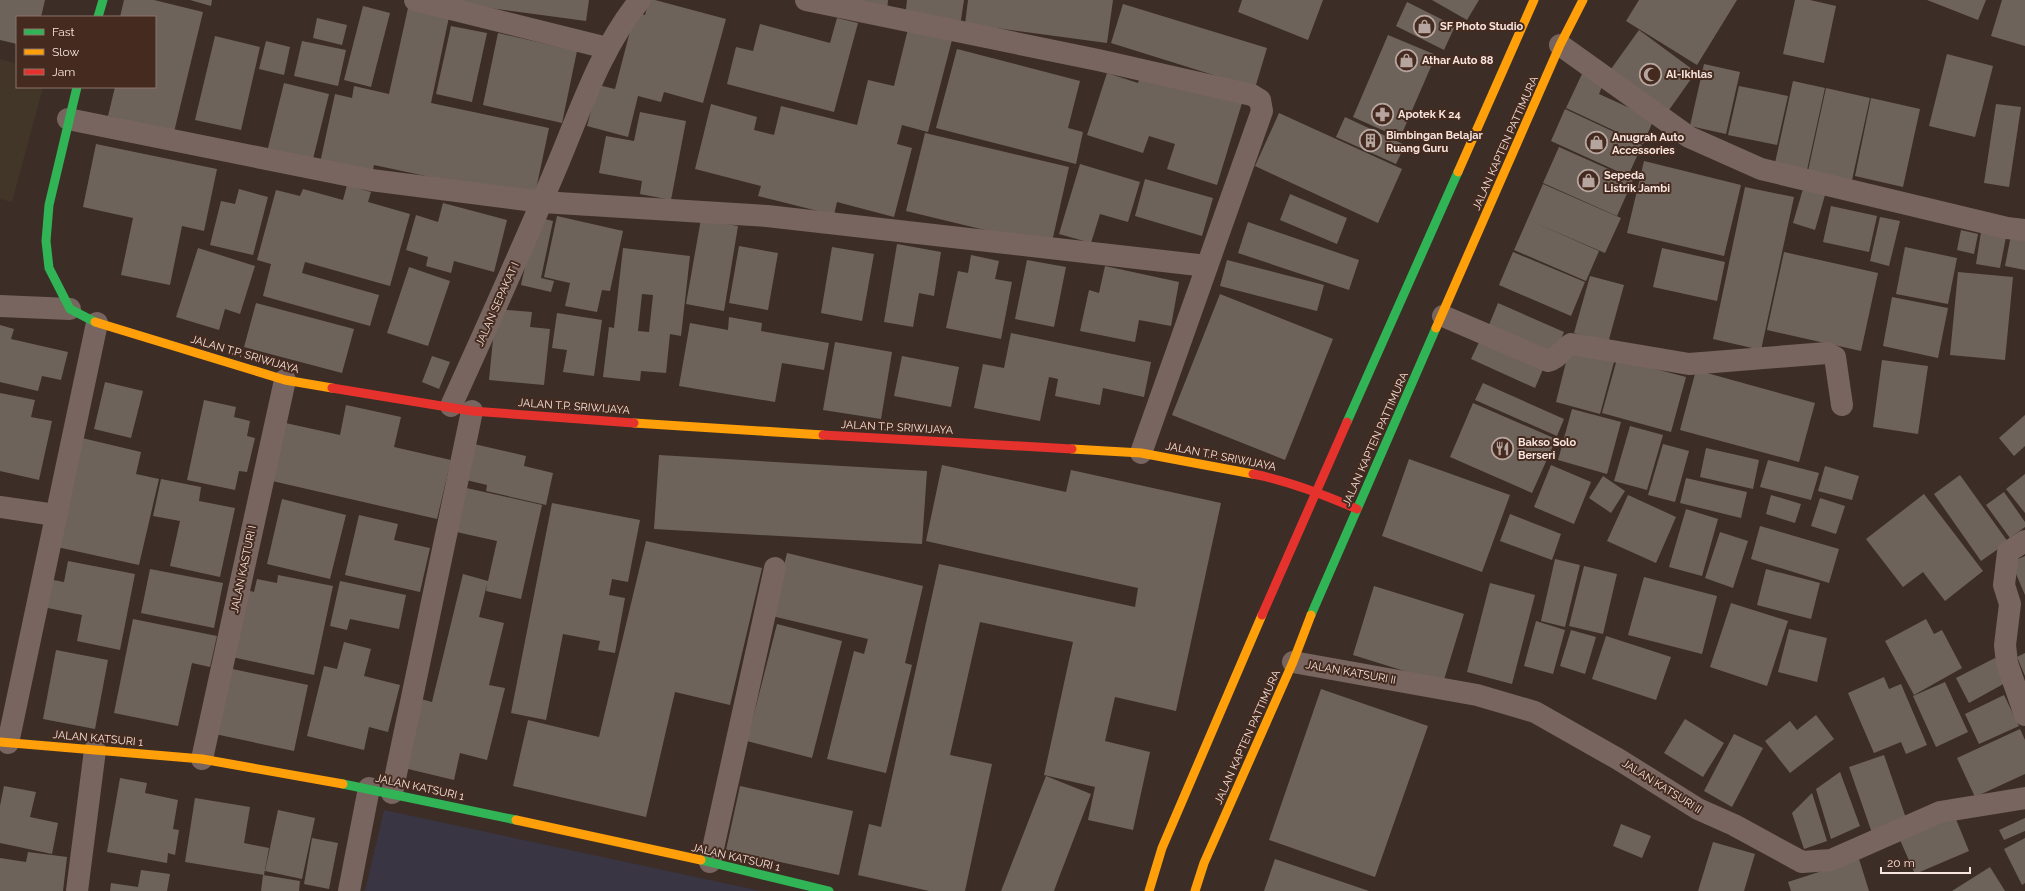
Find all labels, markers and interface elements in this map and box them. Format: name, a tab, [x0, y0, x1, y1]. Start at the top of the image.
shop icon: SF Photo Studio	[1412, 13, 1438, 39]
legend	[16, 16, 156, 88]
place label: SF Photo Studio	[1440, 20, 1523, 33]
text: Fast	[52, 25, 75, 39]
text: Slow	[52, 45, 79, 59]
shop icon: Athar Auto 88	[1393, 47, 1419, 73]
place label: Athar Auto 88	[1422, 54, 1494, 67]
mosque icon: Al-Ikhlas	[1638, 61, 1664, 87]
text: Jam	[52, 65, 75, 79]
place label: Al-Ikhlas	[1666, 68, 1713, 81]
street label: JALAN KAPTEN PATTIMURA	[1470, 74, 1541, 212]
pharmacy icon: Apotek K 24	[1369, 101, 1395, 127]
place label: Apotek K 24	[1398, 108, 1461, 121]
building icon: Bimbingan Belajar Ruang Guru	[1358, 128, 1384, 154]
place label: Bimbingan Belajar Ruang Guru	[1386, 129, 1484, 155]
shop icon: Anugrah Auto Accessories	[1583, 130, 1609, 156]
place label: Anugrah Auto Accessories	[1612, 131, 1685, 157]
shop icon: Sepeda Listrik Jambi	[1575, 168, 1601, 194]
place label: Sepeda Listrik Jambi	[1604, 169, 1670, 195]
street label: JALAN SEPAKAT I	[473, 260, 522, 348]
street label: JALAN T.P. SRIWIJAYA	[189, 333, 301, 376]
street label: JALAN KAPTEN PATTIMURA	[1340, 370, 1411, 508]
street label: JALAN T.P. SRIWIJAYA	[517, 396, 631, 417]
street label: JALAN T.P. SRIWIJAYA	[841, 418, 954, 437]
restaurant icon: Bakso Solo Berseri	[1490, 435, 1516, 461]
place label: Bakso Solo Berseri	[1518, 436, 1577, 462]
street label: JALAN T.P. SRIWIJAYA	[1165, 439, 1278, 474]
street label: JALAN KASTURI I	[228, 524, 259, 614]
street label: JALAN KATSURI II	[1305, 658, 1397, 687]
street label: JALAN KAPTEN PATTIMURA	[1212, 668, 1283, 806]
street label: JALAN KATSURI 1	[52, 728, 144, 749]
street label: JALAN KATSURI II	[1620, 757, 1704, 816]
street label: JALAN KATSURI 1	[374, 772, 466, 803]
street label: JALAN KATSURI 1	[690, 841, 782, 874]
scale bar	[1881, 849, 1970, 875]
text: 20 m	[1887, 856, 1915, 870]

